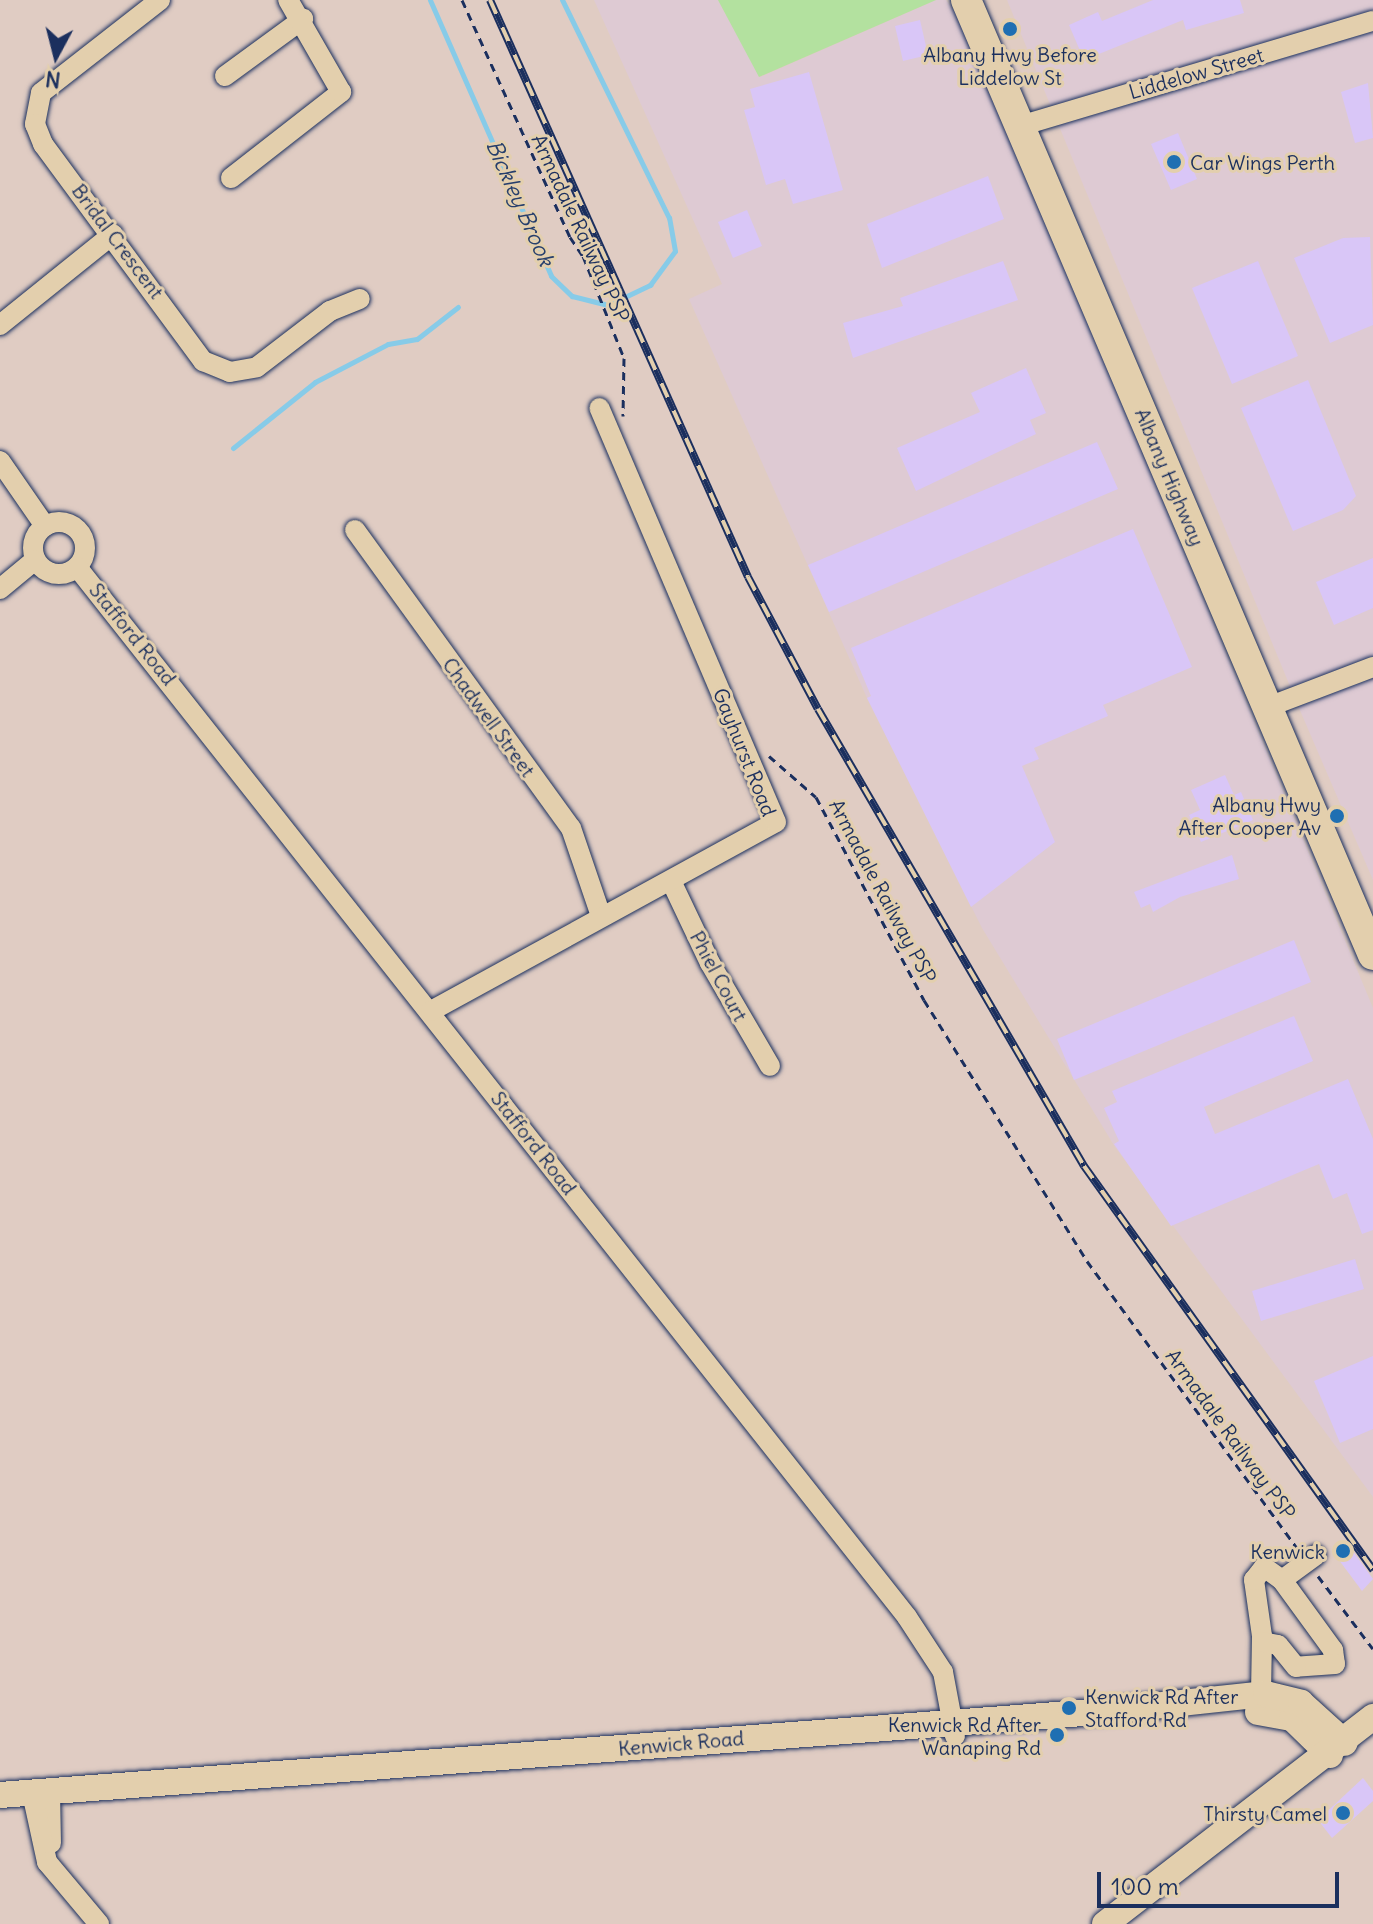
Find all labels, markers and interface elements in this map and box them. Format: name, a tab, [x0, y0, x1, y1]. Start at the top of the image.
north arrow	[16, 16, 96, 96]
marker: Albany Hwy Before Liddelow St	[1001, 20, 1019, 38]
place label: Albany Hwy Before Liddelow St	[923, 42, 1097, 89]
street label: Liddelow Street	[1126, 42, 1266, 104]
text: N	[44, 65, 62, 95]
street label: Armadale Railway PSP	[527, 130, 635, 326]
water label: Bickley Brook	[480, 136, 560, 270]
place label: Car Wings Perth	[1190, 150, 1335, 174]
marker: Car Wings Perth	[1165, 153, 1183, 171]
street label: Bridal Crescent	[67, 179, 169, 303]
street label: Albany Highway	[1130, 405, 1210, 549]
street label: Stafford Road	[85, 578, 181, 690]
street label: Chadwell Street	[438, 653, 540, 781]
street label: Gayhurst Road	[708, 685, 782, 819]
place label: Albany Hwy After Cooper Av	[1179, 792, 1321, 839]
street label: Armadale Railway PSP	[824, 795, 942, 987]
marker: Albany Hwy After Cooper Av	[1328, 807, 1346, 825]
street label: Phiel Court	[685, 927, 753, 1025]
street label: Stafford Road	[486, 1087, 582, 1199]
street label: Armadale Railway PSP	[1161, 1344, 1301, 1524]
place label: Kenwick	[1250, 1539, 1325, 1563]
marker: Kenwick	[1332, 1540, 1354, 1562]
place label: Kenwick Rd After Stafford Rd	[1085, 1684, 1238, 1731]
marker: Kenwick Rd After Stafford Rd	[1060, 1699, 1078, 1717]
place label: Kenwick Rd After Wanaping Rd	[888, 1712, 1041, 1759]
street label: Kenwick Road	[617, 1726, 745, 1760]
marker: Kenwick Rd After Wanaping Rd	[1048, 1726, 1066, 1744]
place label: Thirsty Camel	[1203, 1801, 1327, 1825]
marker: Thirsty Camel	[1334, 1804, 1352, 1822]
scale bar	[1101, 1856, 1343, 1906]
text: 100 m	[1111, 1871, 1179, 1901]

